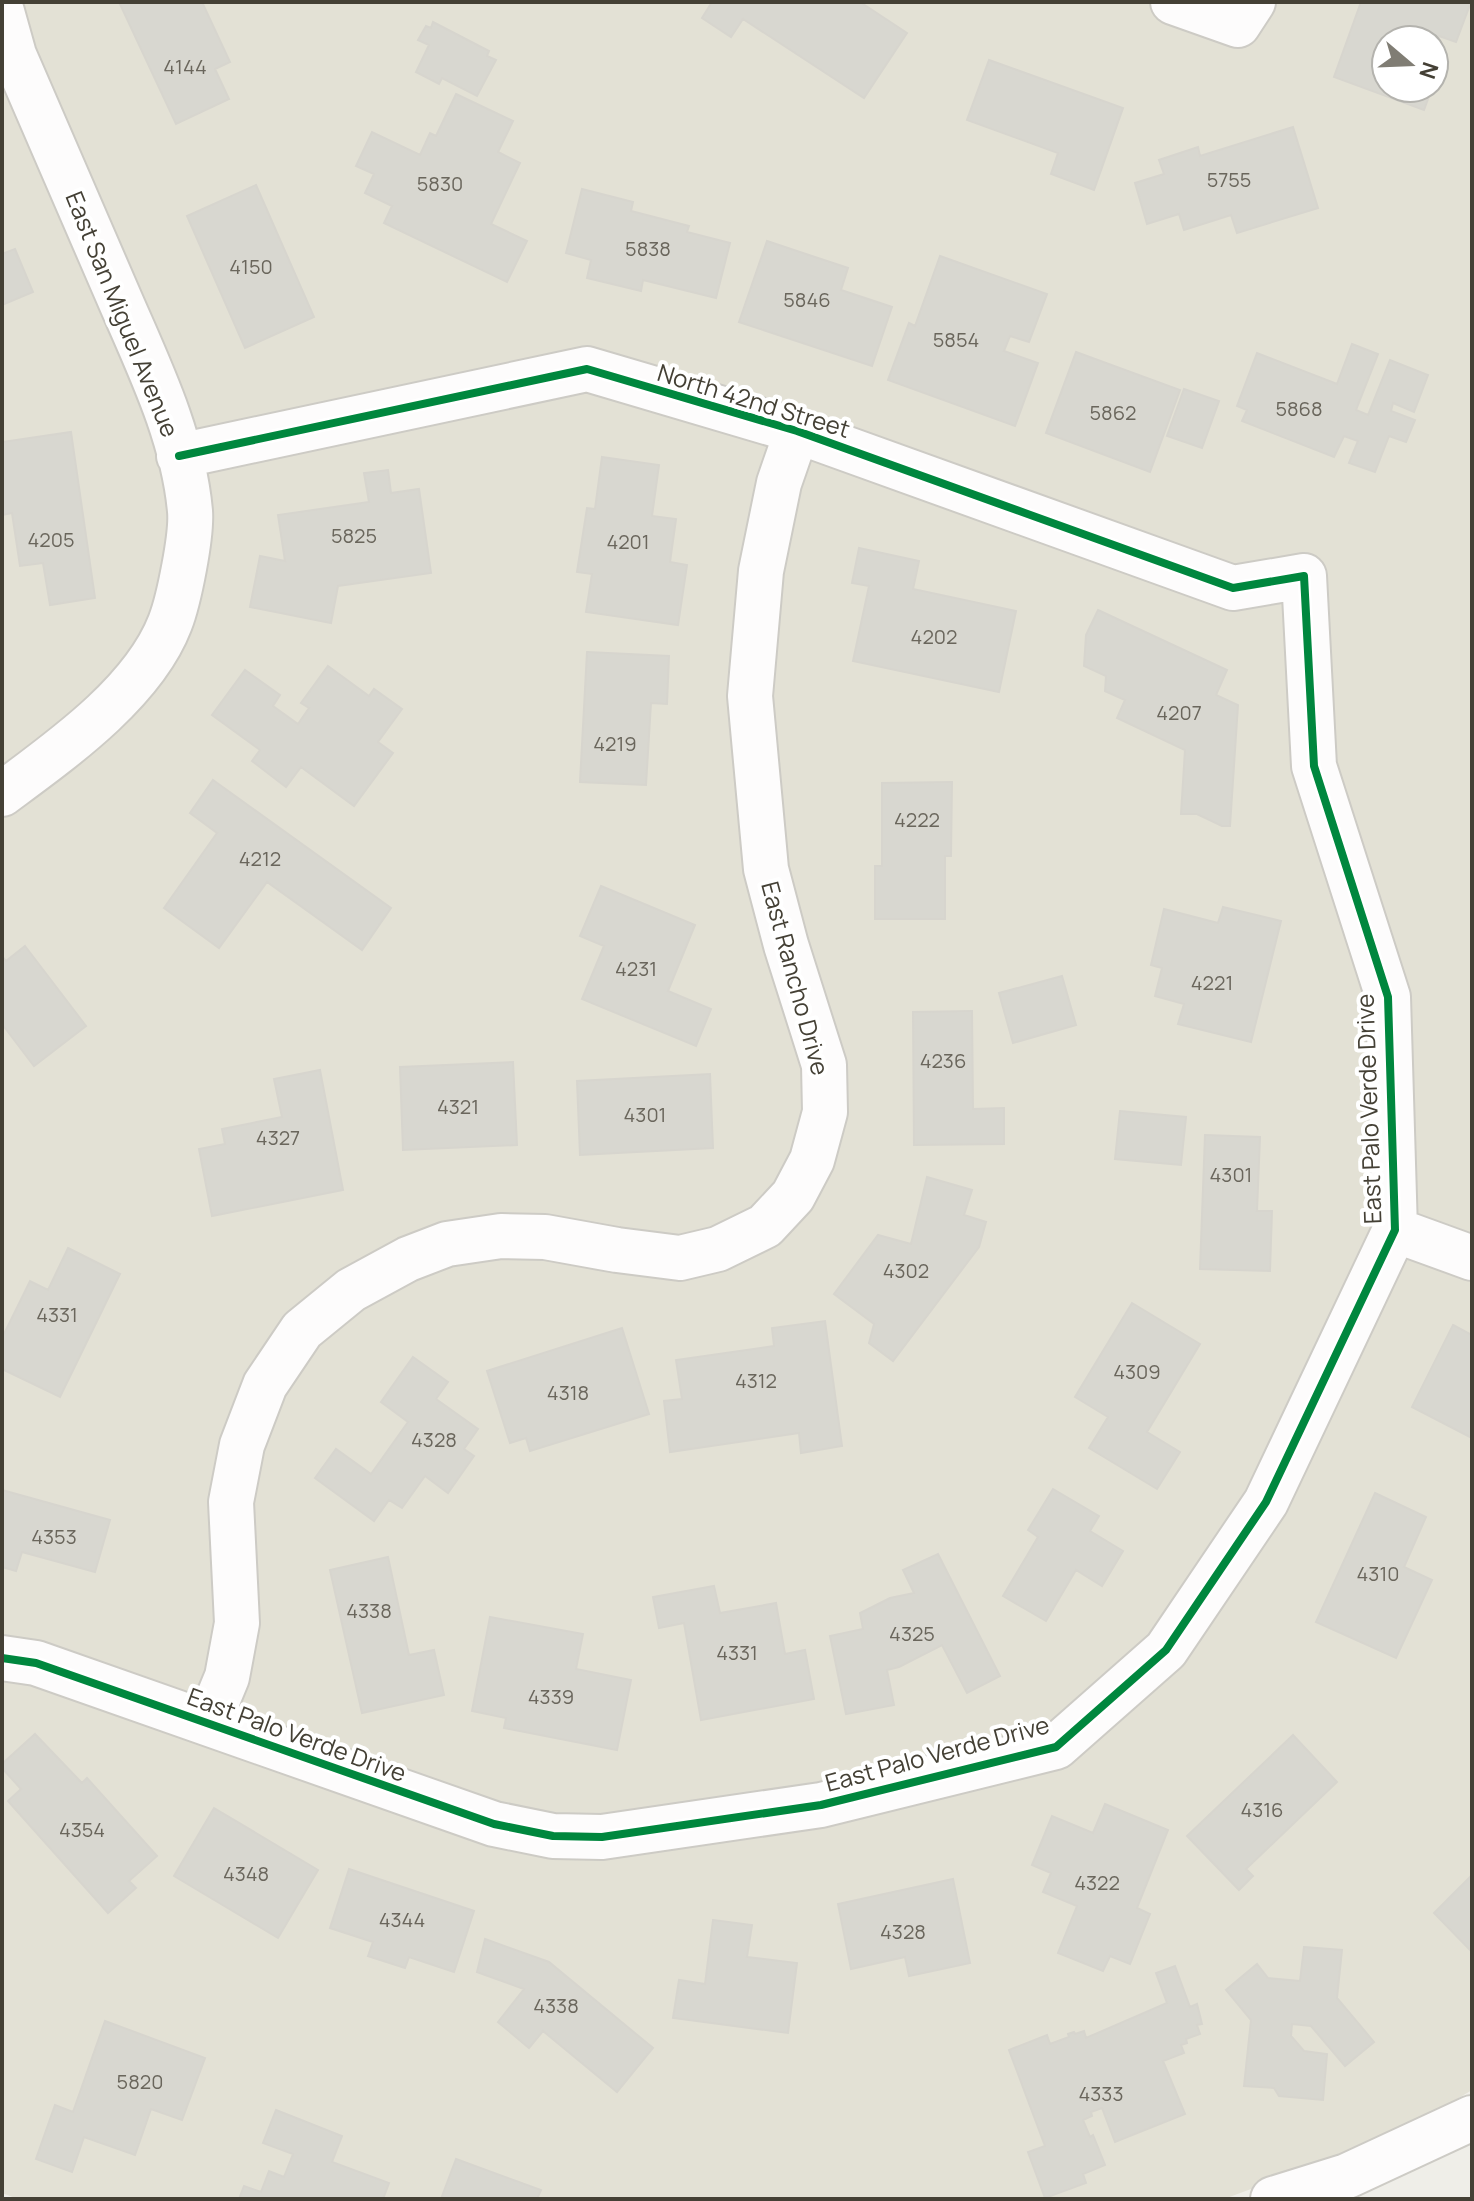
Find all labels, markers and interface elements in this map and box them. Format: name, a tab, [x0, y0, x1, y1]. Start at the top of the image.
north arrow	[1370, 24, 1450, 104]
house number: 4144	[163, 53, 207, 80]
text: N	[1412, 58, 1446, 83]
house number: 5755	[1207, 166, 1251, 193]
house number: 5830	[417, 170, 463, 197]
street label: East San Miguel Avenue	[59, 186, 187, 442]
house number: 5838	[625, 235, 671, 262]
house number: 4150	[229, 253, 273, 280]
house number: 5846	[783, 286, 831, 313]
house number: 5854	[933, 326, 979, 353]
street label: North 42nd Street	[654, 355, 854, 445]
house number: 5868	[1275, 395, 1323, 422]
house number: 5862	[1090, 399, 1136, 426]
house number: 5825	[331, 522, 377, 549]
house number: 4205	[28, 526, 74, 553]
house number: 4201	[606, 528, 650, 555]
house number: 4202	[911, 623, 957, 650]
house number: 4207	[1156, 699, 1202, 726]
house number: 4219	[593, 730, 637, 757]
house number: 4222	[894, 806, 940, 833]
house number: 4212	[239, 845, 281, 872]
street label: East Rancho Drive	[754, 877, 838, 1079]
house number: 4231	[615, 955, 657, 982]
house number: 4221	[1191, 969, 1233, 996]
street label: East Palo Verde Drive	[1347, 993, 1389, 1225]
house number: 4236	[920, 1047, 966, 1074]
house number: 4321	[437, 1093, 479, 1120]
house number: 4301	[624, 1101, 666, 1128]
house number: 4327	[256, 1124, 300, 1151]
house number: 4301	[1210, 1161, 1252, 1188]
house number: 4302	[883, 1257, 929, 1284]
house number: 4331	[36, 1301, 78, 1328]
house number: 4309	[1113, 1358, 1161, 1385]
house number: 4312	[735, 1367, 777, 1394]
house number: 4318	[547, 1379, 589, 1406]
house number: 4328	[411, 1426, 457, 1453]
house number: 4353	[31, 1523, 77, 1550]
house number: 4310	[1357, 1560, 1399, 1587]
house number: 4338	[346, 1597, 392, 1624]
house number: 4325	[889, 1620, 935, 1647]
house number: 4331	[716, 1639, 758, 1666]
street label: East Palo Verde Drive	[183, 1679, 411, 1789]
house number: 4339	[528, 1683, 574, 1710]
street label: East Palo Verde Drive	[821, 1707, 1053, 1799]
house number: 4316	[1240, 1796, 1284, 1823]
house number: 4354	[59, 1816, 105, 1843]
house number: 4348	[223, 1860, 269, 1887]
house number: 4322	[1074, 1869, 1120, 1896]
house number: 4344	[379, 1906, 425, 1933]
house number: 4328	[880, 1918, 926, 1945]
house number: 4338	[533, 1992, 579, 2019]
house number: 5820	[117, 2068, 163, 2095]
house number: 4333	[1079, 2080, 1123, 2107]

